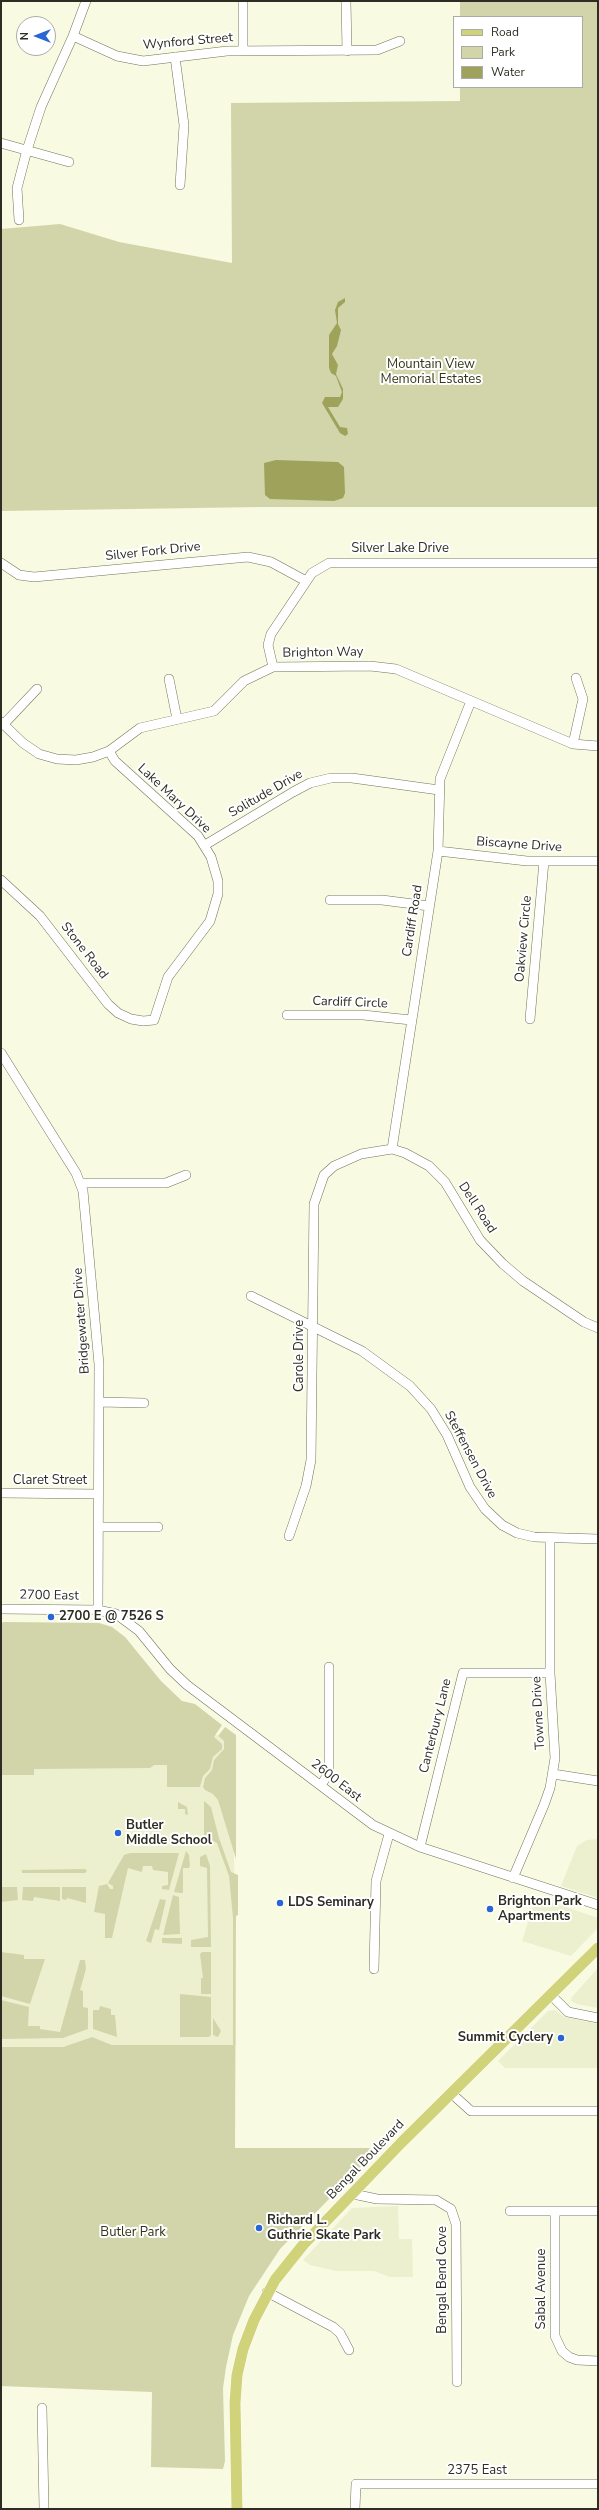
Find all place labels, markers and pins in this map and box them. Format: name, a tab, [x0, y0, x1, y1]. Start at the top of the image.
place label: 2700 E @ 7526 S	[59, 1609, 164, 1625]
marker: 2700 E @ 7526 S	[46, 1612, 56, 1622]
place label: Butler Middle School	[126, 1818, 212, 1849]
marker: Butler Middle School	[113, 1828, 123, 1838]
place label: Brighton Park Apartments	[498, 1894, 582, 1925]
place label: LDS Seminary	[288, 1895, 374, 1911]
marker: LDS Seminary	[275, 1898, 285, 1908]
marker: Brighton Park Apartments	[485, 1904, 495, 1914]
place label: Summit Cyclery	[458, 2030, 553, 2046]
marker: Summit Cyclery	[556, 2033, 566, 2043]
place label: Richard L. Guthrie Skate Park	[267, 2213, 381, 2244]
marker: Richard L. Guthrie Skate Park	[254, 2223, 264, 2233]

